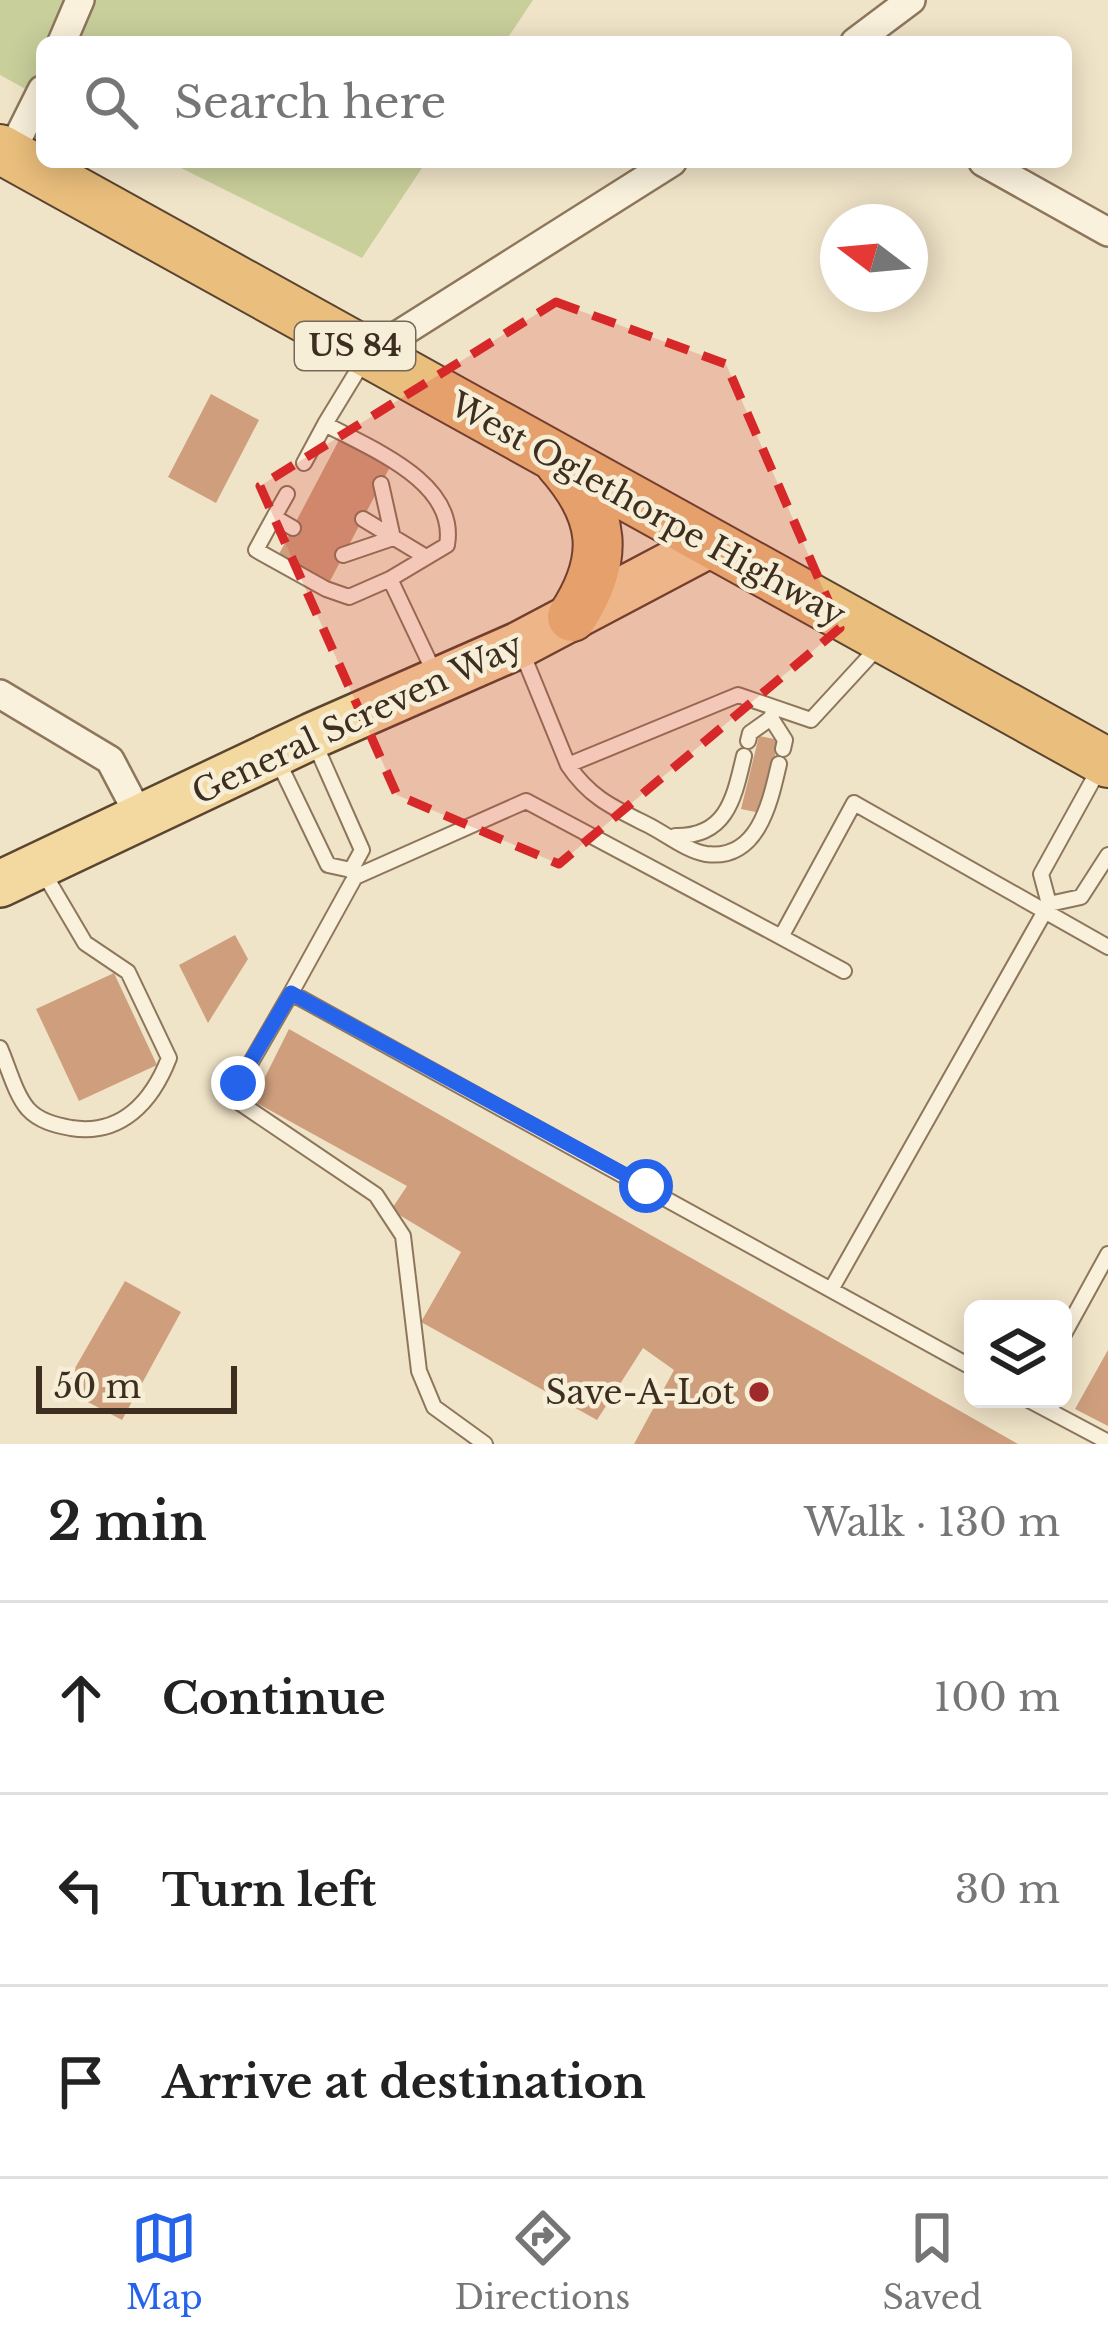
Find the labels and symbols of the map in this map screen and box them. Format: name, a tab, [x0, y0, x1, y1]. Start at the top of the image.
north arrow	[820, 204, 928, 312]
road number: US 84	[295, 322, 415, 370]
street label: West Oglethorpe Highway	[442, 383, 853, 635]
street label: General Screven Way	[185, 624, 529, 813]
route end	[211, 1056, 265, 1110]
route start	[619, 1159, 673, 1213]
scale bar	[36, 1360, 237, 1413]
place label: Save-A-Lot	[545, 1372, 736, 1413]
marker: Save-A-Lot	[746, 1379, 772, 1405]

